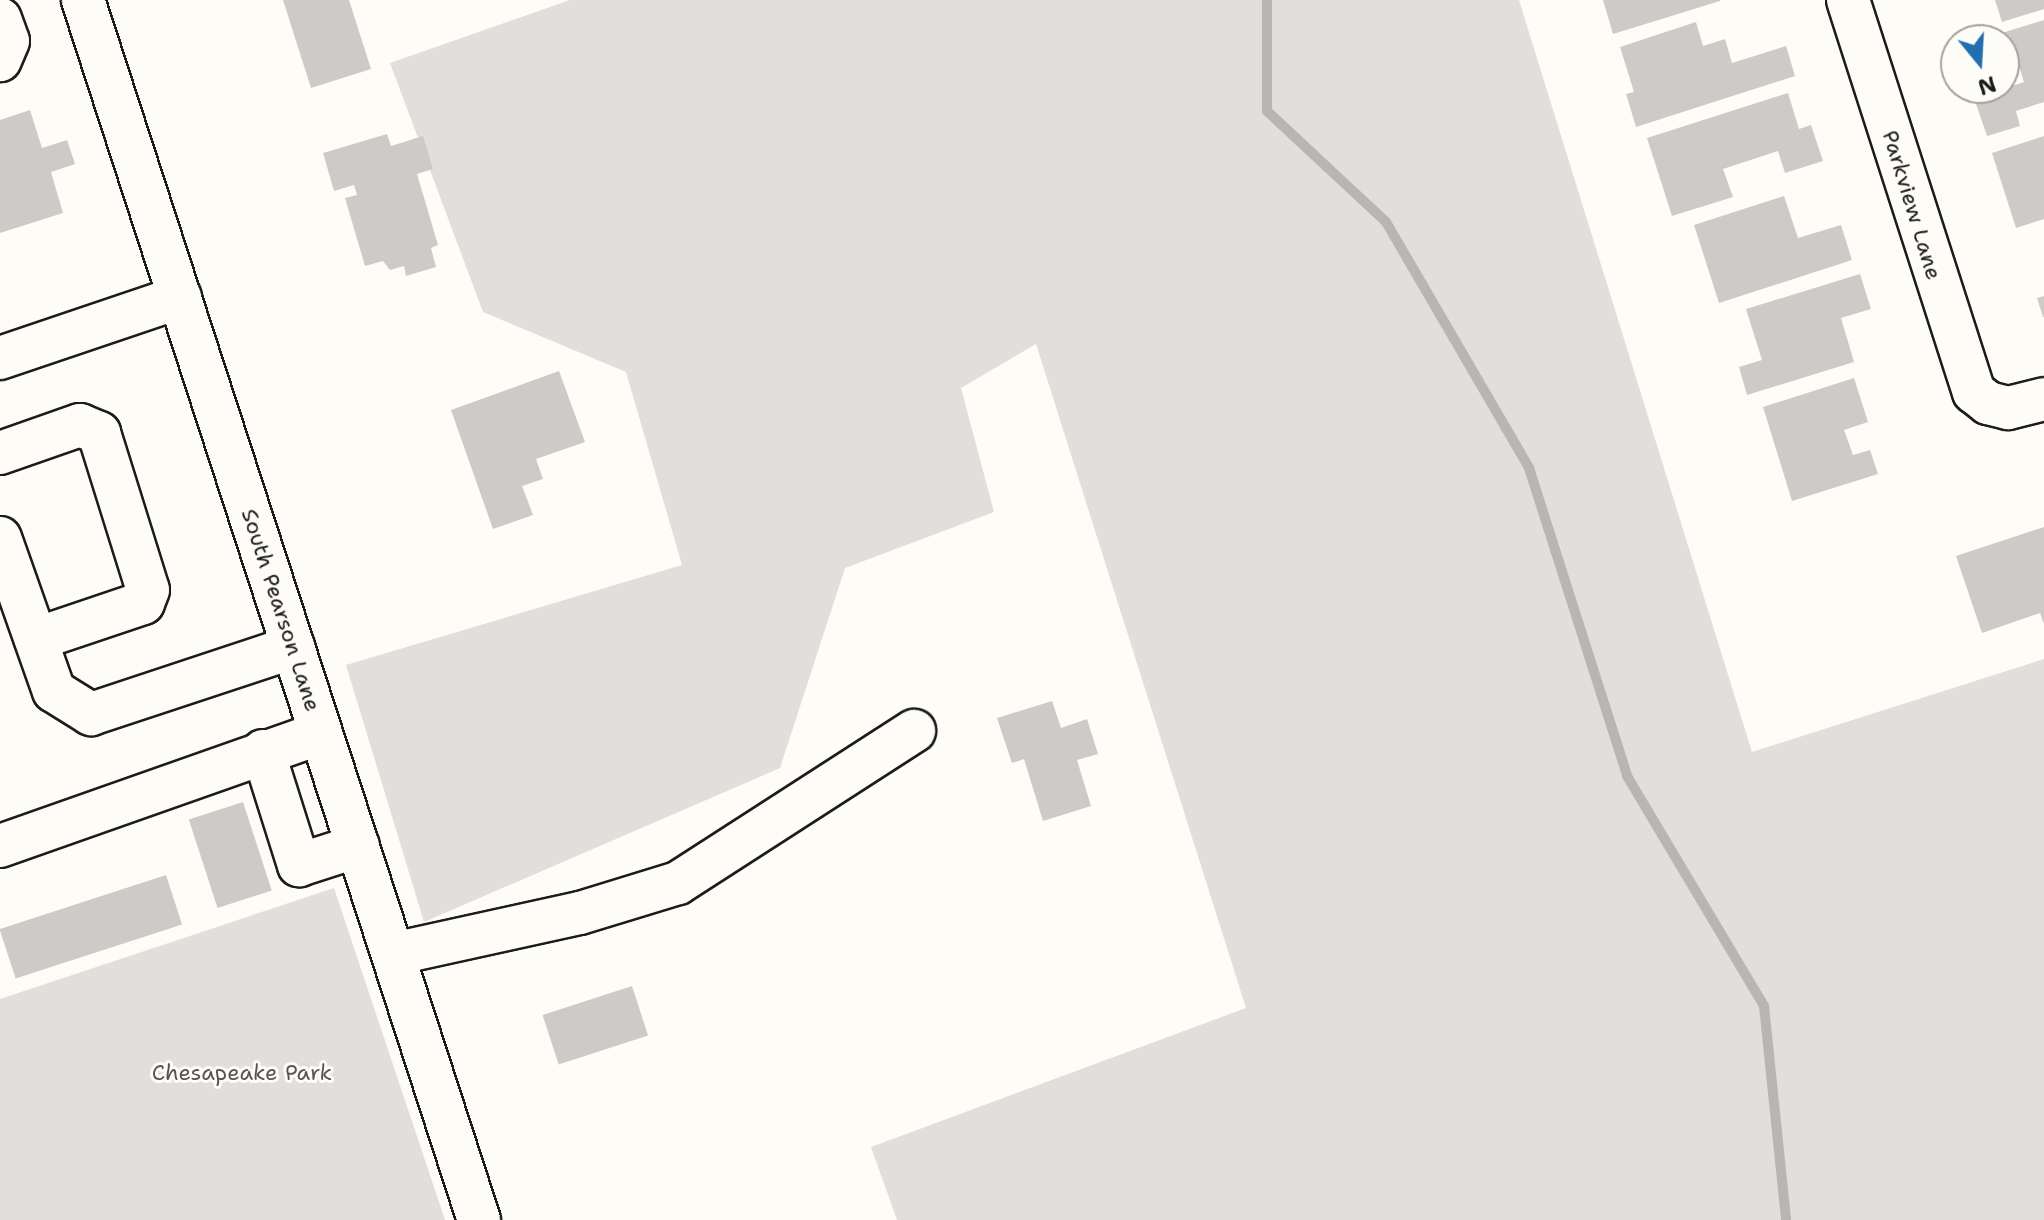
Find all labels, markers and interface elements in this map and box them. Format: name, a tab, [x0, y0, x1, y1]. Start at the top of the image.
north arrow	[1940, 24, 2020, 104]
text: N	[1974, 69, 2000, 102]
street label: Parkview Lane	[1877, 127, 1947, 283]
street label: South Pearson Lane	[236, 505, 326, 715]
park label: Chesapeake Park	[152, 1060, 332, 1086]

